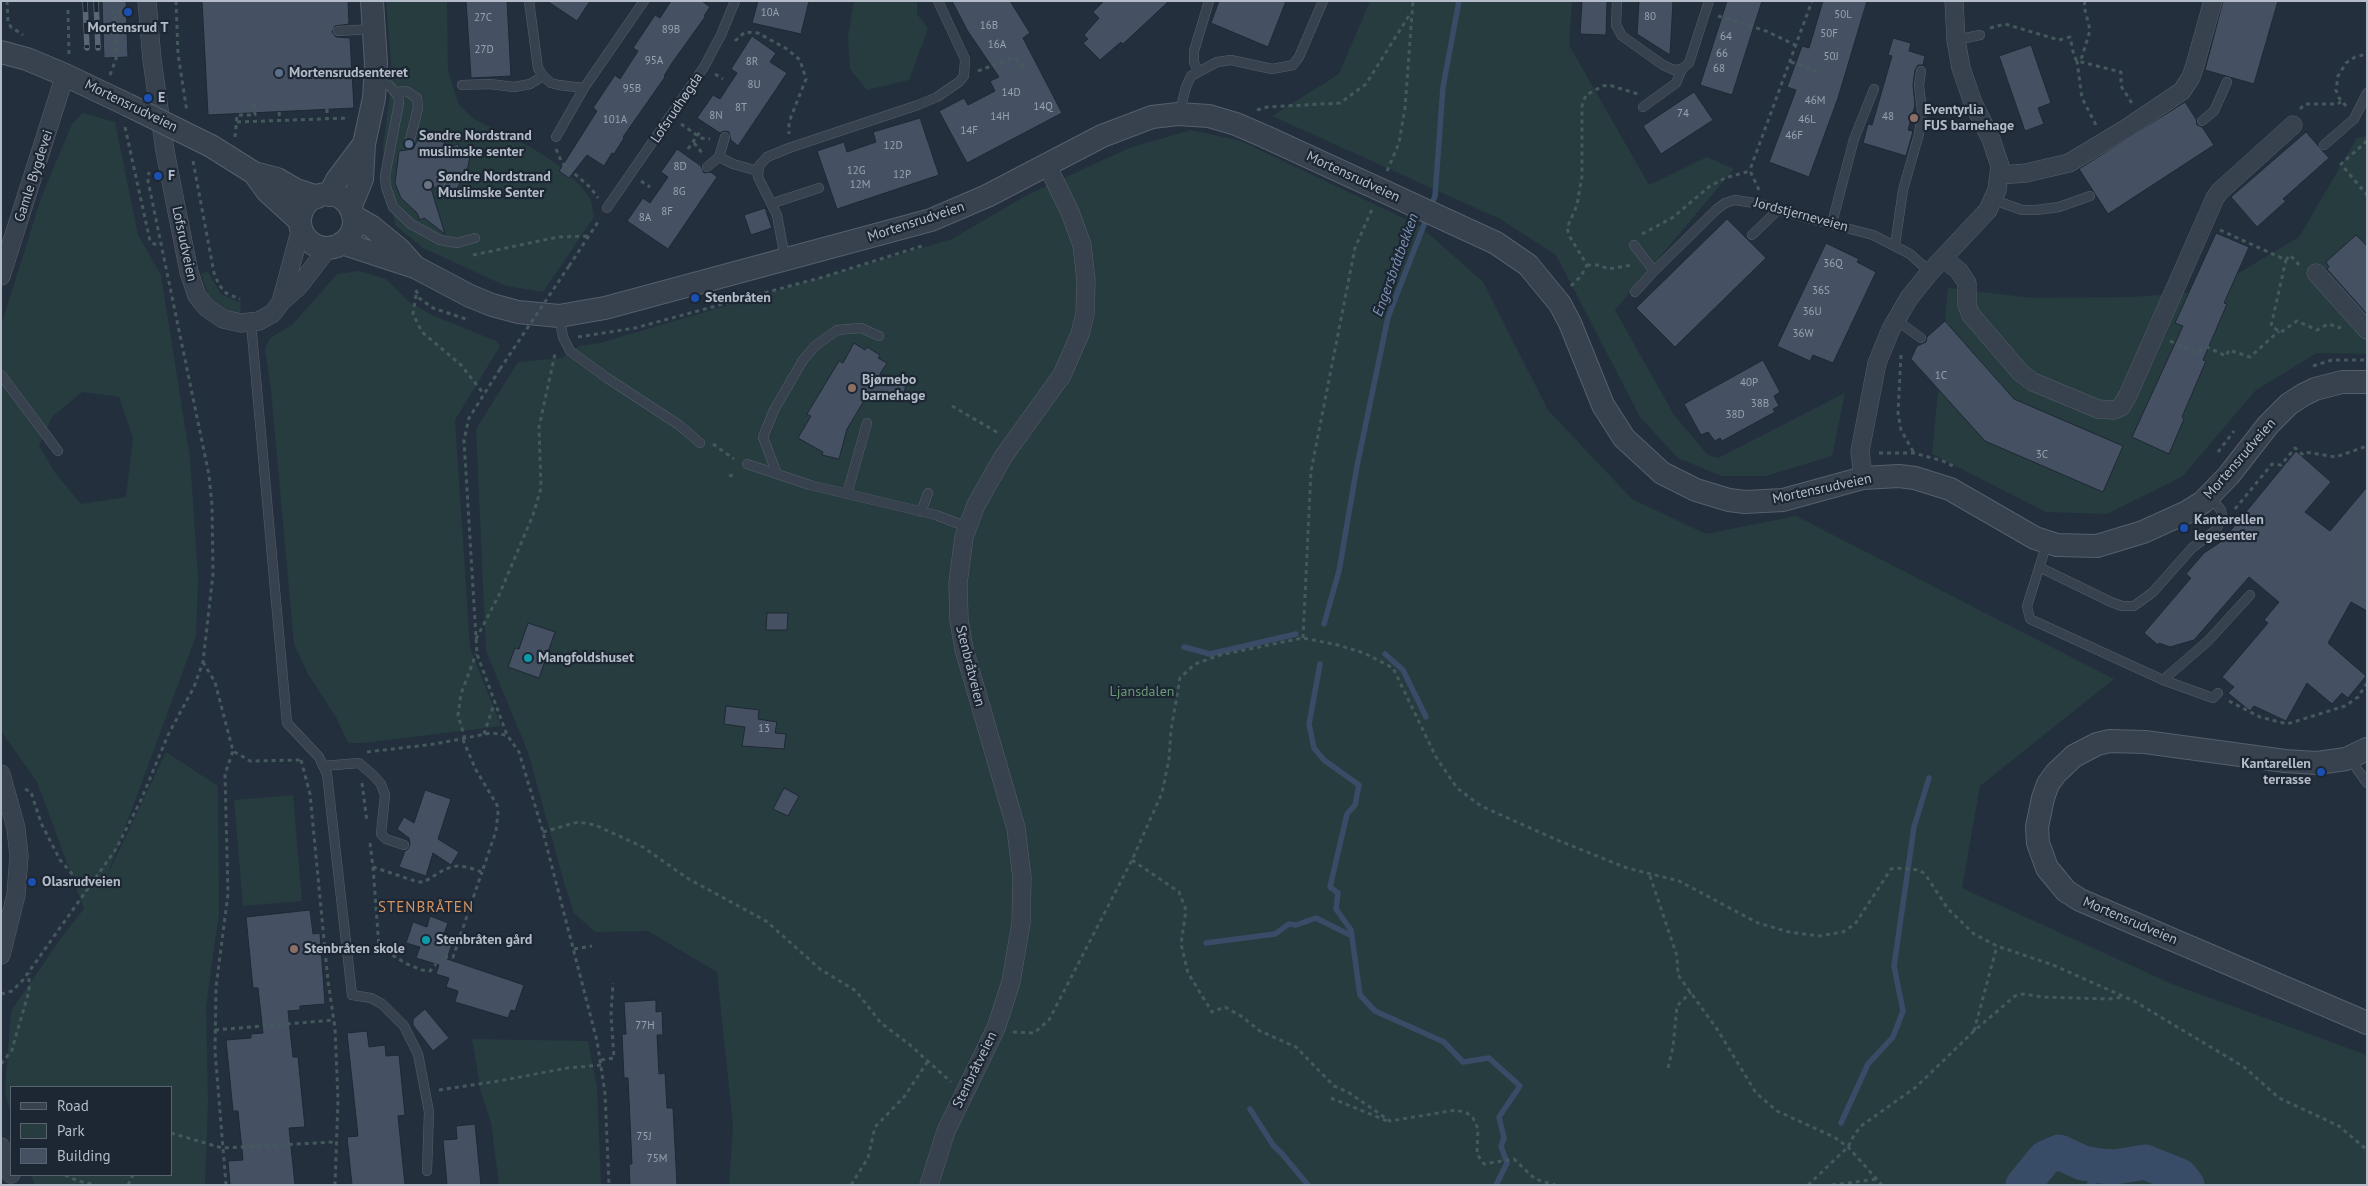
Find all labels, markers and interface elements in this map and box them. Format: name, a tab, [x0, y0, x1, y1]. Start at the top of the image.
marker: Mortensrud T	[122, 6, 134, 18]
house number: 10A	[761, 6, 779, 20]
house number: 50L	[1834, 8, 1852, 22]
house number: 80	[1644, 10, 1656, 24]
house number: 27C	[474, 11, 492, 25]
house number: 16B	[980, 19, 998, 33]
place label: Mortensrud T	[87, 20, 169, 36]
house number: 89B	[662, 23, 680, 37]
house number: 50F	[1820, 27, 1838, 41]
house number: 64	[1720, 30, 1732, 44]
house number: 16A	[988, 38, 1006, 52]
house number: 27D	[474, 43, 494, 57]
house number: 66	[1716, 47, 1728, 61]
house number: 50J	[1823, 50, 1839, 64]
house number: 95A	[645, 54, 663, 68]
house number: 8R	[746, 55, 758, 69]
house number: 68	[1713, 62, 1725, 76]
place label: Mortensrudsenteret	[289, 65, 408, 81]
marker: Mortensrudsenteret	[273, 67, 285, 79]
street label: Lofsrudhøgda	[647, 70, 707, 146]
street label: Mortensrudveien	[82, 76, 180, 136]
house number: 8U	[747, 78, 761, 92]
house number: 95B	[623, 82, 641, 96]
house number: 14D	[1001, 86, 1021, 100]
place label: E	[158, 90, 165, 106]
marker: E	[142, 92, 154, 104]
house number: 46M	[1805, 94, 1825, 108]
house number: 14Q	[1033, 100, 1053, 114]
house number: 8T	[735, 101, 747, 115]
place label: Eventyrlia FUS barnehage	[1924, 102, 2014, 134]
house number: 74	[1677, 107, 1689, 121]
house number: 8N	[709, 109, 723, 123]
house number: 14H	[990, 110, 1010, 124]
house number: 48	[1882, 110, 1894, 124]
marker: Eventyrlia FUS barnehage	[1908, 112, 1920, 124]
house number: 101A	[603, 113, 627, 127]
house number: 46L	[1798, 113, 1816, 127]
house number: 14F	[960, 124, 978, 138]
street label: Gamle Bygdevei	[11, 128, 57, 224]
place label: Søndre Nordstrand muslimske senter	[419, 128, 532, 160]
house number: 46F	[1785, 129, 1803, 143]
marker: Søndre Nordstrand muslimske senter	[403, 138, 415, 150]
house number: 12D	[883, 139, 903, 153]
street label: Mortensrudveien	[1304, 148, 1402, 206]
house number: 8D	[673, 160, 687, 174]
house number: 12G	[847, 164, 865, 178]
place label: F	[168, 168, 175, 184]
house number: 12P	[893, 168, 911, 182]
place label: Søndre Nordstrand Muslimske Senter	[438, 169, 551, 202]
marker: F	[152, 170, 164, 182]
house number: 12M	[850, 178, 870, 192]
marker: Søndre Nordstrand Muslimske Senter	[422, 179, 434, 191]
house number: 8G	[673, 185, 685, 199]
street label: Jordstjerneveien	[1752, 194, 1850, 236]
street label: Mortensrudveien	[865, 198, 967, 246]
street label: Lofsrudveien	[168, 205, 200, 283]
house number: 8F	[661, 205, 673, 219]
house number: 8A	[639, 211, 651, 225]
water label: Engersbråtbekken	[1369, 211, 1423, 319]
house number: 36Q	[1823, 257, 1843, 271]
house number: 36S	[1812, 284, 1830, 298]
place label: Stenbråten	[705, 290, 771, 306]
marker: Stenbråten	[689, 292, 701, 304]
house number: 36U	[1802, 305, 1822, 319]
house number: 36W	[1792, 327, 1814, 341]
house number: 1C	[1935, 369, 1947, 383]
place label: Bjørnebo barnehage	[862, 372, 925, 404]
house number: 40P	[1740, 376, 1758, 390]
marker: Bjørnebo barnehage	[846, 382, 858, 394]
house number: 38B	[1751, 397, 1769, 411]
house number: 38D	[1725, 408, 1745, 422]
street label: Mortensrudveien	[2201, 415, 2279, 503]
house number: 3C	[2036, 448, 2048, 462]
street label: Mortensrudveien	[1771, 470, 1873, 508]
place label: Kantarellen legesenter	[2194, 512, 2264, 544]
marker: Kantarellen legesenter	[2178, 522, 2190, 534]
street label: Stenbråtveien	[952, 624, 988, 708]
place label: Mangfoldshuset	[538, 650, 634, 666]
marker: Mangfoldshuset	[522, 652, 534, 664]
park label: Ljansdalen	[1110, 684, 1174, 700]
house number: 13	[758, 722, 770, 736]
place label: Kantarellen terrasse	[2241, 756, 2311, 789]
marker: Kantarellen terrasse	[2315, 766, 2327, 778]
place label: Olasrudveien	[42, 874, 121, 890]
marker: Olasrudveien	[26, 876, 38, 888]
street label: Mortensrudveien	[2080, 894, 2180, 948]
district label: STENBRÅTEN	[377, 899, 475, 917]
place label: Stenbråten gård	[436, 932, 532, 948]
marker: Stenbråten gård	[420, 934, 432, 946]
place label: Stenbråten skole	[304, 941, 405, 957]
marker: Stenbråten skole	[288, 943, 300, 955]
house number: 77H	[635, 1019, 655, 1033]
street label: Stenbråtveien	[949, 1029, 1001, 1111]
legend	[10, 1086, 172, 1176]
text: Road	[57, 1096, 89, 1115]
text: Park	[57, 1121, 85, 1140]
house number: 75J	[636, 1130, 652, 1144]
text: Building	[57, 1146, 111, 1165]
house number: 75M	[647, 1152, 667, 1166]

